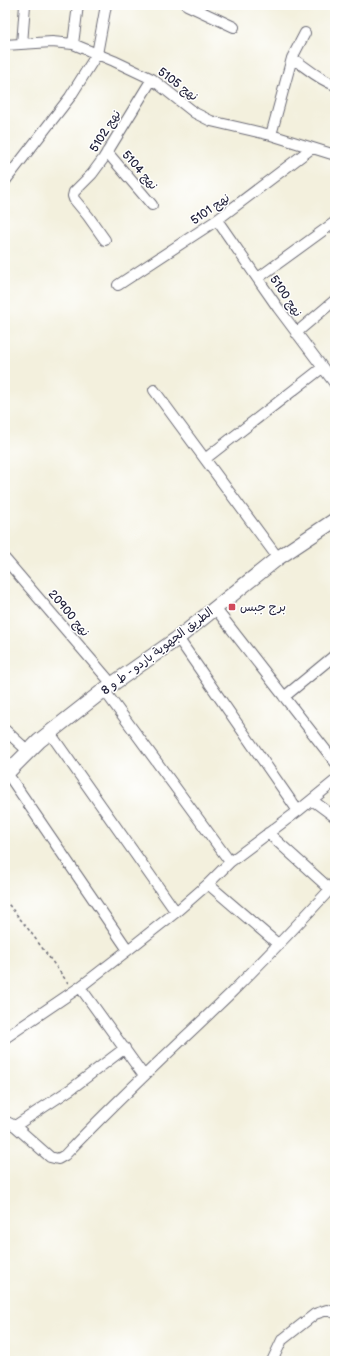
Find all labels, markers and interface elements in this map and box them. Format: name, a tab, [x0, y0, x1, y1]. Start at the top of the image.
street label: نهج 5105	[154, 64, 201, 105]
street label: نهج 5102	[87, 107, 125, 156]
street label: نهج 5104	[118, 148, 161, 194]
street label: نهج 5101	[188, 191, 233, 229]
street label: نهج 5100	[265, 273, 305, 320]
street label: نهج 20900	[44, 587, 92, 640]
place label: برج جبس	[240, 600, 286, 616]
marker: برج جبس	[227, 602, 237, 612]
street label: الطريق الجهوية باردو - ط و 8	[98, 604, 216, 698]

